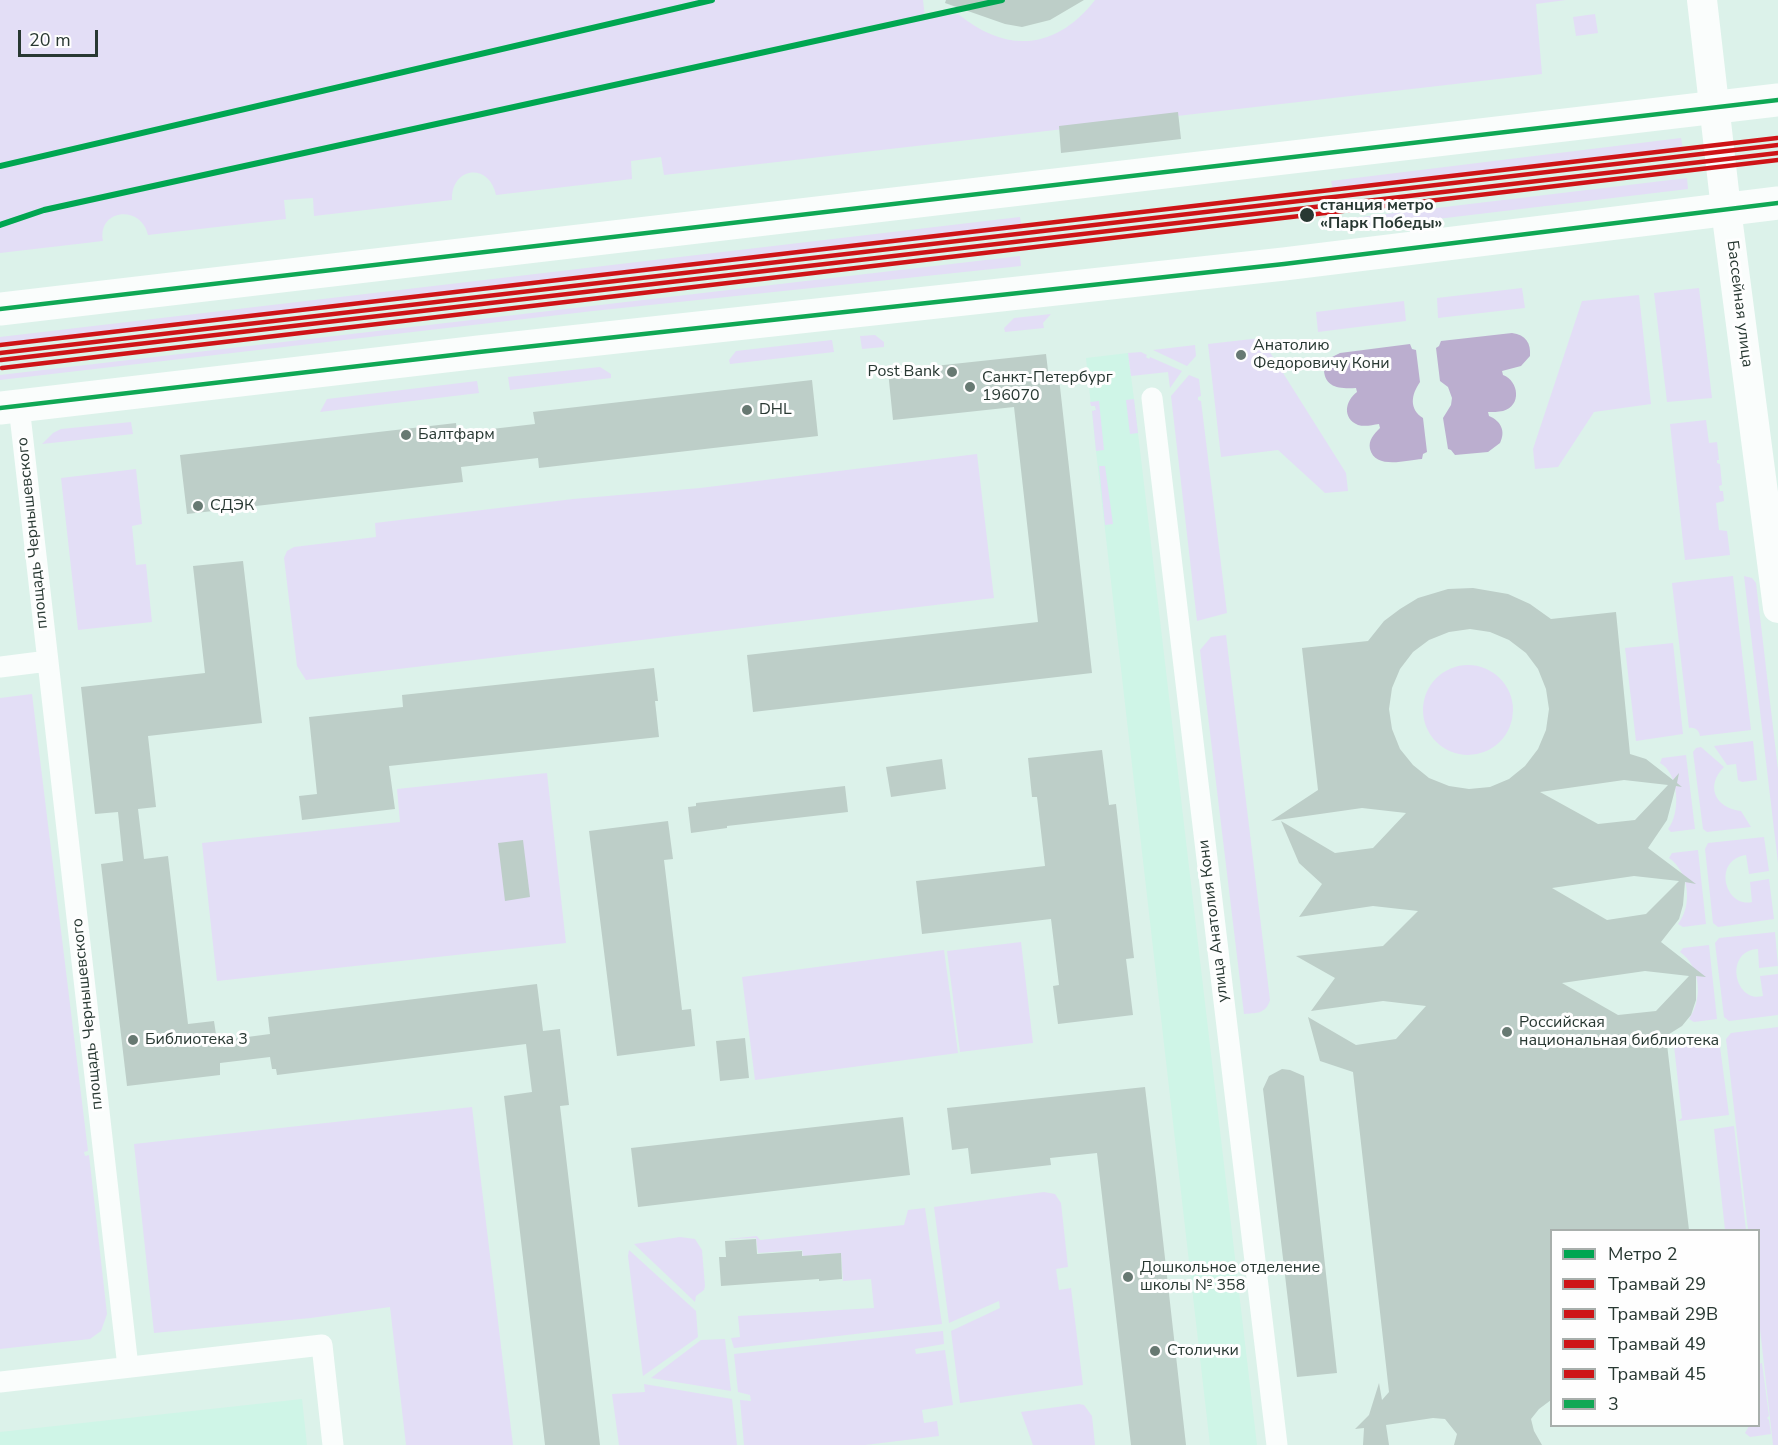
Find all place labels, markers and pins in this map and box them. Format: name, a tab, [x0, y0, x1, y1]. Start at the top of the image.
place label: станция метро «Парк Победы»	[1320, 196, 1442, 234]
marker: станция метро «Парк Победы»	[1298, 206, 1316, 224]
place label: Анатолию Федоровичу Кони	[1253, 336, 1390, 374]
marker: Анатолию Федоровичу Кони	[1234, 348, 1248, 362]
place label: Post Bank	[868, 362, 940, 382]
marker: Post Bank	[945, 365, 959, 379]
place label: Санкт-Петербург 196070	[982, 368, 1113, 406]
marker: Санкт-Петербург 196070	[963, 380, 977, 394]
place label: DHL	[759, 400, 792, 420]
marker: DHL	[740, 403, 754, 417]
place label: Балтфарм	[418, 425, 495, 445]
marker: Балтфарм	[399, 428, 413, 442]
place label: СДЭК	[210, 496, 254, 516]
marker: СДЭК	[191, 499, 205, 513]
place label: Российская национальная библиотека	[1519, 1013, 1719, 1051]
marker: Российская национальная библиотека	[1500, 1025, 1514, 1039]
place label: Библиотека 3	[145, 1030, 248, 1050]
marker: Библиотека 3	[126, 1033, 140, 1047]
place label: Дошкольное отделение школы № 358	[1140, 1258, 1320, 1296]
marker: Дошкольное отделение школы № 358	[1121, 1270, 1135, 1284]
place label: Столички	[1167, 1341, 1239, 1361]
marker: Столички	[1148, 1344, 1162, 1358]

